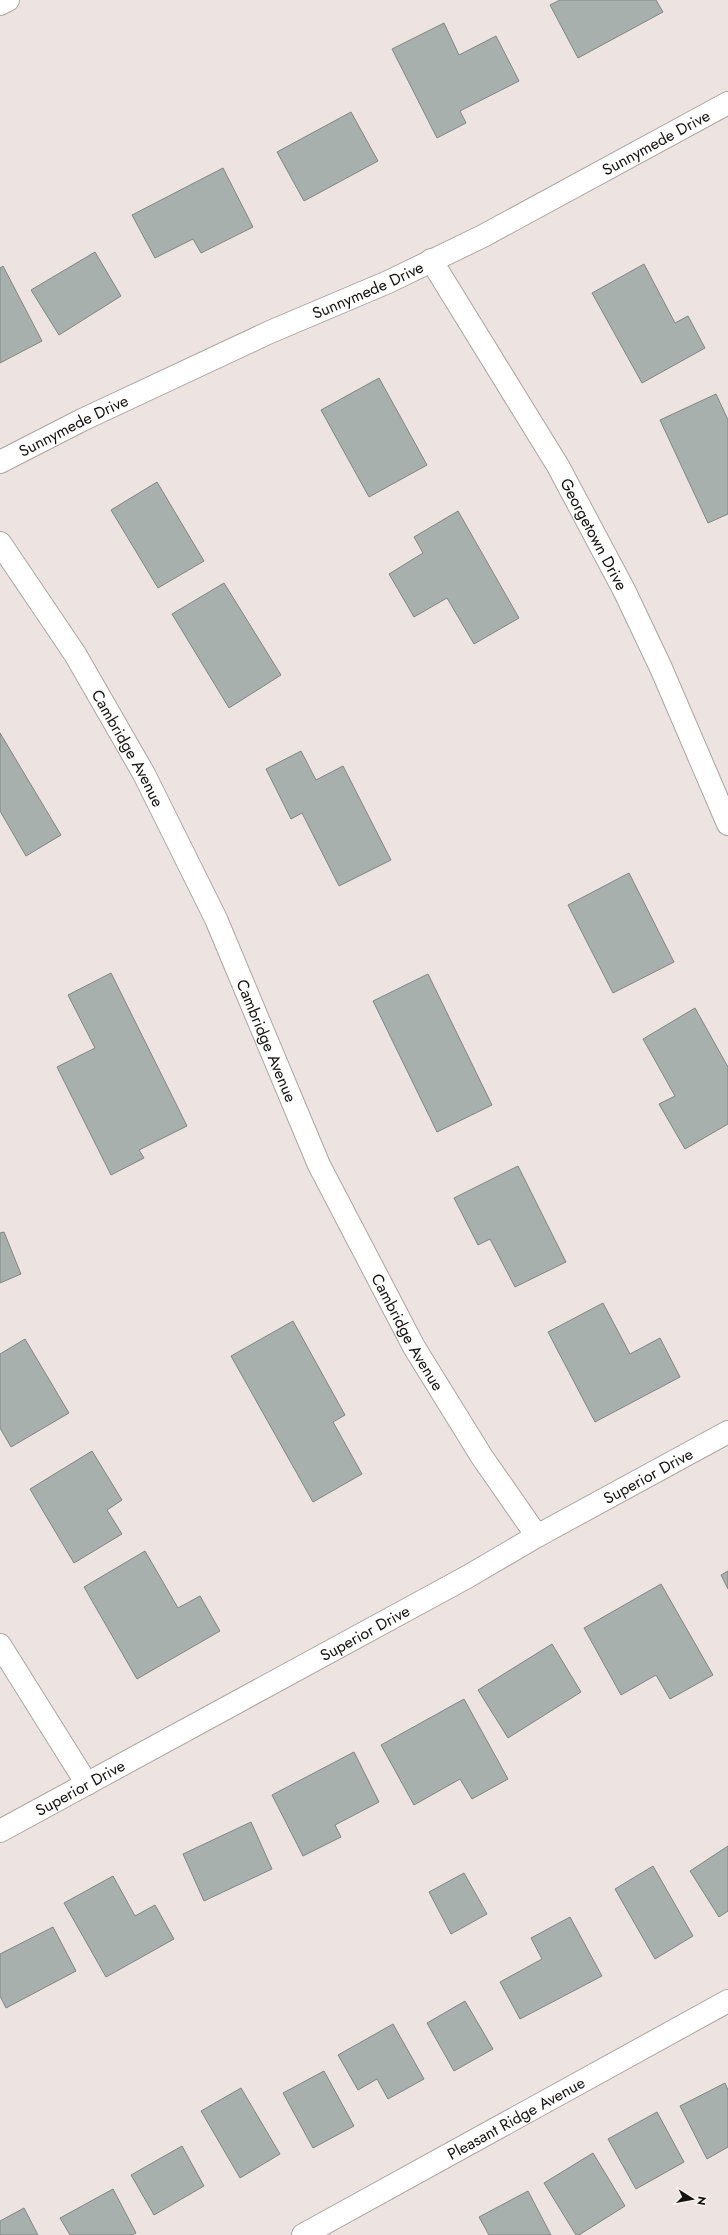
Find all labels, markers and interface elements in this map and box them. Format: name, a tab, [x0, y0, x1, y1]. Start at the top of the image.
street label: Sunnymede Drive	[598, 104, 714, 181]
street label: Sunnymede Drive	[309, 256, 427, 325]
street label: Sunnymede Drive	[15, 389, 132, 463]
street label: Georgetown Drive	[554, 474, 633, 594]
street label: Cambridge Avenue	[86, 685, 170, 811]
street label: Cambridge Avenue	[230, 976, 302, 1106]
street label: Cambridge Avenue	[365, 1269, 449, 1395]
street label: Superior Drive	[599, 1442, 697, 1510]
street label: Superior Drive	[316, 1599, 414, 1667]
street label: Superior Drive	[31, 1754, 129, 1822]
street label: Pleasant Ridge Avenue	[443, 2071, 589, 2165]
north arrow	[672, 2179, 712, 2219]
text: N	[693, 2195, 711, 2207]

